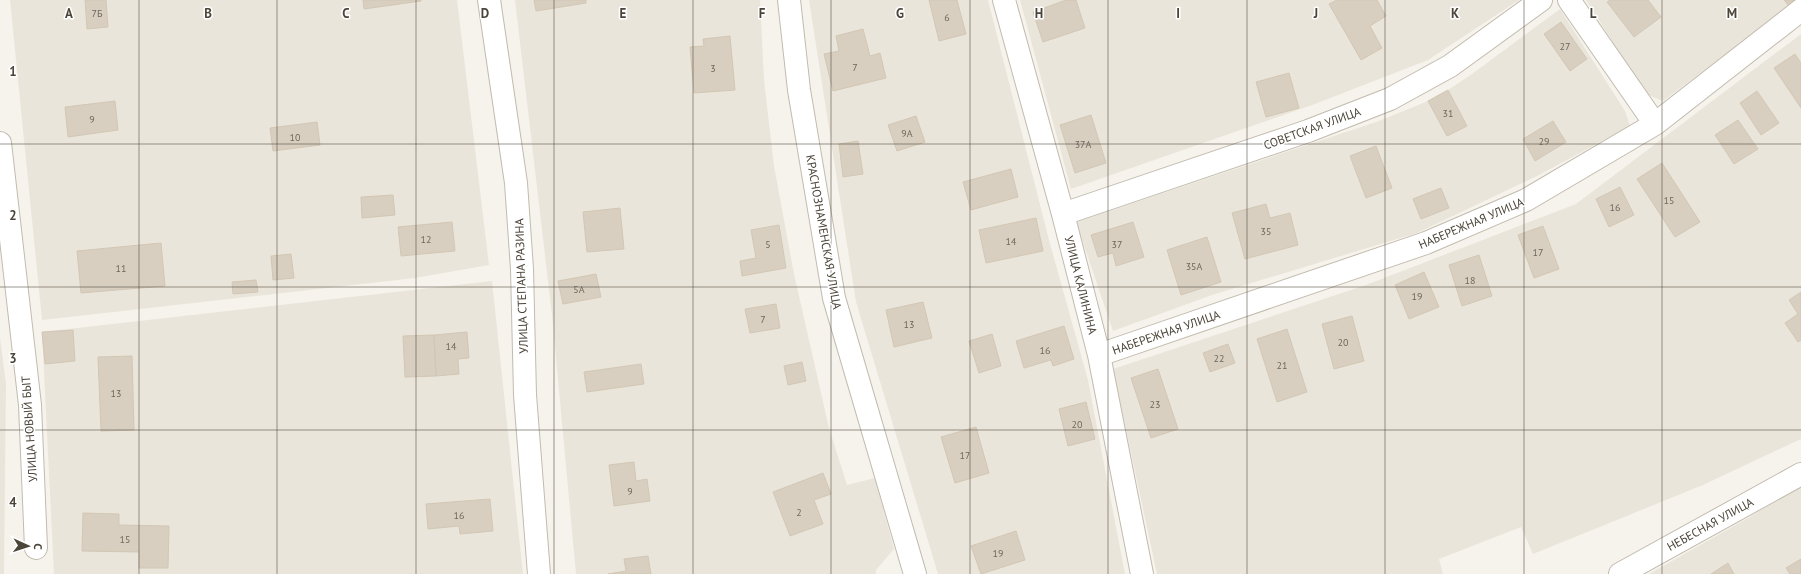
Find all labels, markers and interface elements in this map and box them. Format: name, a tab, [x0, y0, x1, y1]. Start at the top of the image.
text: A	[65, 5, 73, 22]
text: B	[204, 5, 212, 22]
text: C	[342, 5, 350, 22]
text: D	[481, 5, 489, 22]
text: E	[620, 5, 627, 22]
text: F	[759, 5, 766, 22]
text: G	[896, 5, 904, 22]
text: H	[1035, 5, 1043, 22]
text: I	[1176, 5, 1180, 22]
text: J	[1313, 5, 1318, 22]
text: K	[1451, 5, 1459, 22]
text: L	[1590, 5, 1597, 22]
text: M	[1727, 5, 1737, 22]
house number: 7Б	[92, 7, 103, 20]
house number: 6	[944, 11, 950, 24]
house number: 27	[1560, 40, 1570, 53]
house number: 7	[852, 61, 858, 74]
house number: 3	[710, 62, 716, 75]
text: 1	[9, 63, 17, 80]
street label: СОВЕТСКАЯ УЛИЦА	[1261, 103, 1363, 153]
house number: 31	[1443, 107, 1453, 120]
house number: 9	[89, 113, 95, 126]
house number: 9А	[901, 127, 913, 140]
house number: 10	[290, 131, 301, 144]
house number: 29	[1539, 135, 1549, 148]
house number: 37А	[1075, 138, 1092, 151]
street label: КРАСНОЗНАМЕНСКАЯ УЛИЦА	[803, 154, 845, 310]
street label: НАБЕРЕЖНАЯ УЛИЦА	[1416, 194, 1526, 252]
house number: 15	[1664, 194, 1674, 207]
house number: 16	[1610, 201, 1620, 214]
text: 2	[9, 207, 17, 224]
street label: УЛИЦА СТЕПАНА РАЗИНА	[511, 218, 531, 354]
house number: 35	[1261, 225, 1271, 238]
house number: 12	[421, 233, 431, 246]
street label: УЛИЦА КАЛИНИНА	[1061, 234, 1101, 336]
house number: 14	[1006, 235, 1017, 248]
house number: 5	[765, 238, 771, 251]
house number: 37	[1112, 238, 1122, 251]
house number: 17	[1533, 246, 1543, 259]
house number: 35А	[1186, 260, 1203, 273]
house number: 11	[116, 262, 126, 275]
house number: 18	[1465, 274, 1475, 287]
house number: 5А	[573, 283, 585, 296]
house number: 19	[1412, 290, 1422, 303]
street label: НАБЕРЕЖНАЯ УЛИЦА	[1110, 307, 1222, 357]
house number: 7	[760, 313, 766, 326]
house number: 13	[904, 318, 914, 331]
house number: 20	[1338, 336, 1349, 349]
house number: 14	[446, 340, 457, 353]
house number: 16	[1040, 344, 1050, 357]
text: 3	[9, 350, 17, 367]
house number: 22	[1214, 352, 1224, 365]
house number: 21	[1277, 359, 1287, 372]
street label: УЛИЦА НОВЫЙ БЫТ	[18, 375, 40, 483]
house number: 13	[111, 387, 121, 400]
house number: 23	[1150, 398, 1160, 411]
house number: 20	[1072, 418, 1083, 431]
house number: 17	[960, 449, 970, 462]
house number: 9	[627, 485, 633, 498]
text: 4	[9, 494, 17, 511]
street label: НЕБЕСНАЯ УЛИЦА	[1664, 494, 1756, 554]
house number: 2	[796, 506, 802, 519]
house number: 16	[454, 509, 464, 522]
north arrow	[8, 526, 48, 566]
house number: 15	[120, 533, 130, 546]
text: С	[31, 543, 45, 550]
house number: 19	[993, 547, 1003, 560]

